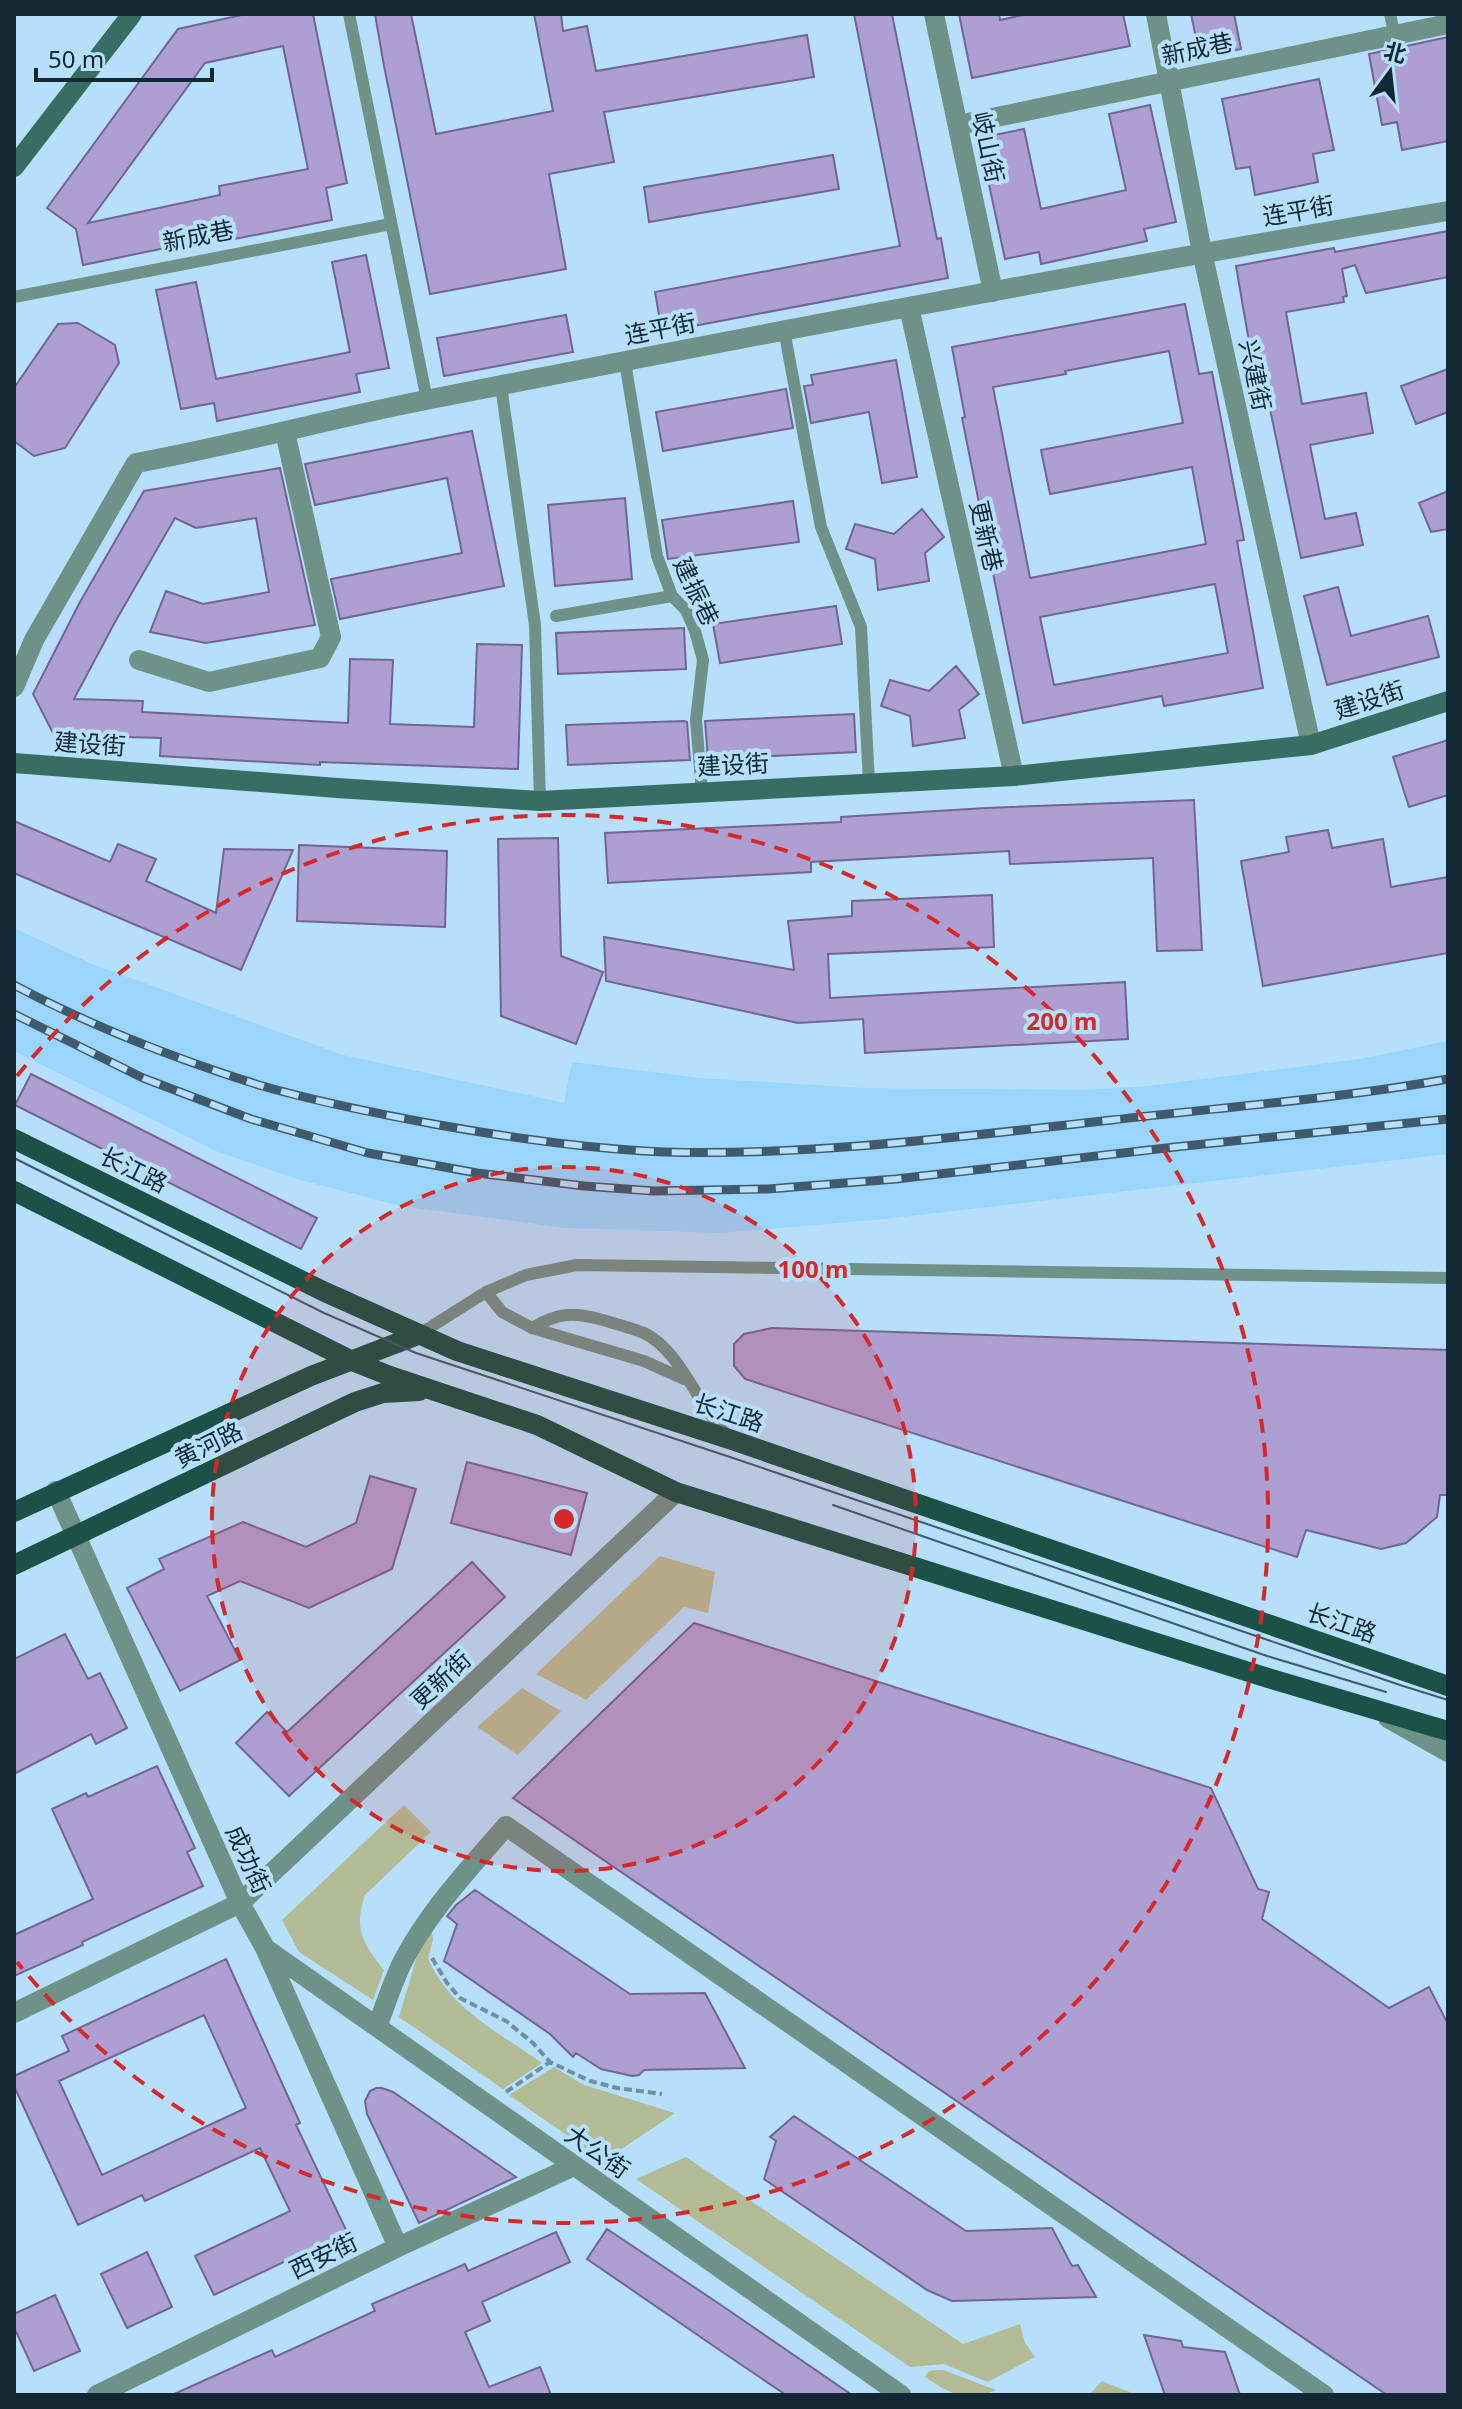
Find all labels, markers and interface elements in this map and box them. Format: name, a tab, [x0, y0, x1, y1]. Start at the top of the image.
street label: 新成巷	[1158, 24, 1236, 72]
scale bar	[36, 32, 212, 82]
north arrow	[1350, 32, 1430, 112]
text: 北	[1381, 34, 1410, 69]
text: 50 m	[48, 42, 104, 75]
street label: 岐山街	[965, 108, 1013, 186]
street label: 连平街	[1260, 187, 1336, 233]
street label: 新成巷	[160, 212, 236, 258]
street label: 连平街	[622, 305, 698, 351]
street label: 兴建街	[1232, 336, 1280, 414]
street label: 更新巷	[963, 497, 1011, 575]
street label: 建振巷	[666, 551, 728, 631]
street label: 建设街	[1330, 672, 1408, 726]
street label: 建设街	[53, 724, 127, 762]
street label: 建设街	[696, 746, 770, 782]
text: 200 m	[1027, 1004, 1097, 1037]
street label: 长江路	[94, 1138, 174, 1200]
text: 100 m	[778, 1252, 848, 1285]
street label: 长江路	[690, 1385, 768, 1439]
street label: 黄河路	[168, 1413, 248, 1475]
centre of rings	[550, 1505, 578, 1533]
street label: 长江路	[1303, 1595, 1381, 1649]
street label: 更新街	[402, 1642, 478, 1716]
street label: 成功街	[219, 1819, 279, 1899]
street label: 大公街	[559, 2117, 637, 2185]
street label: 西安街	[283, 2224, 363, 2286]

